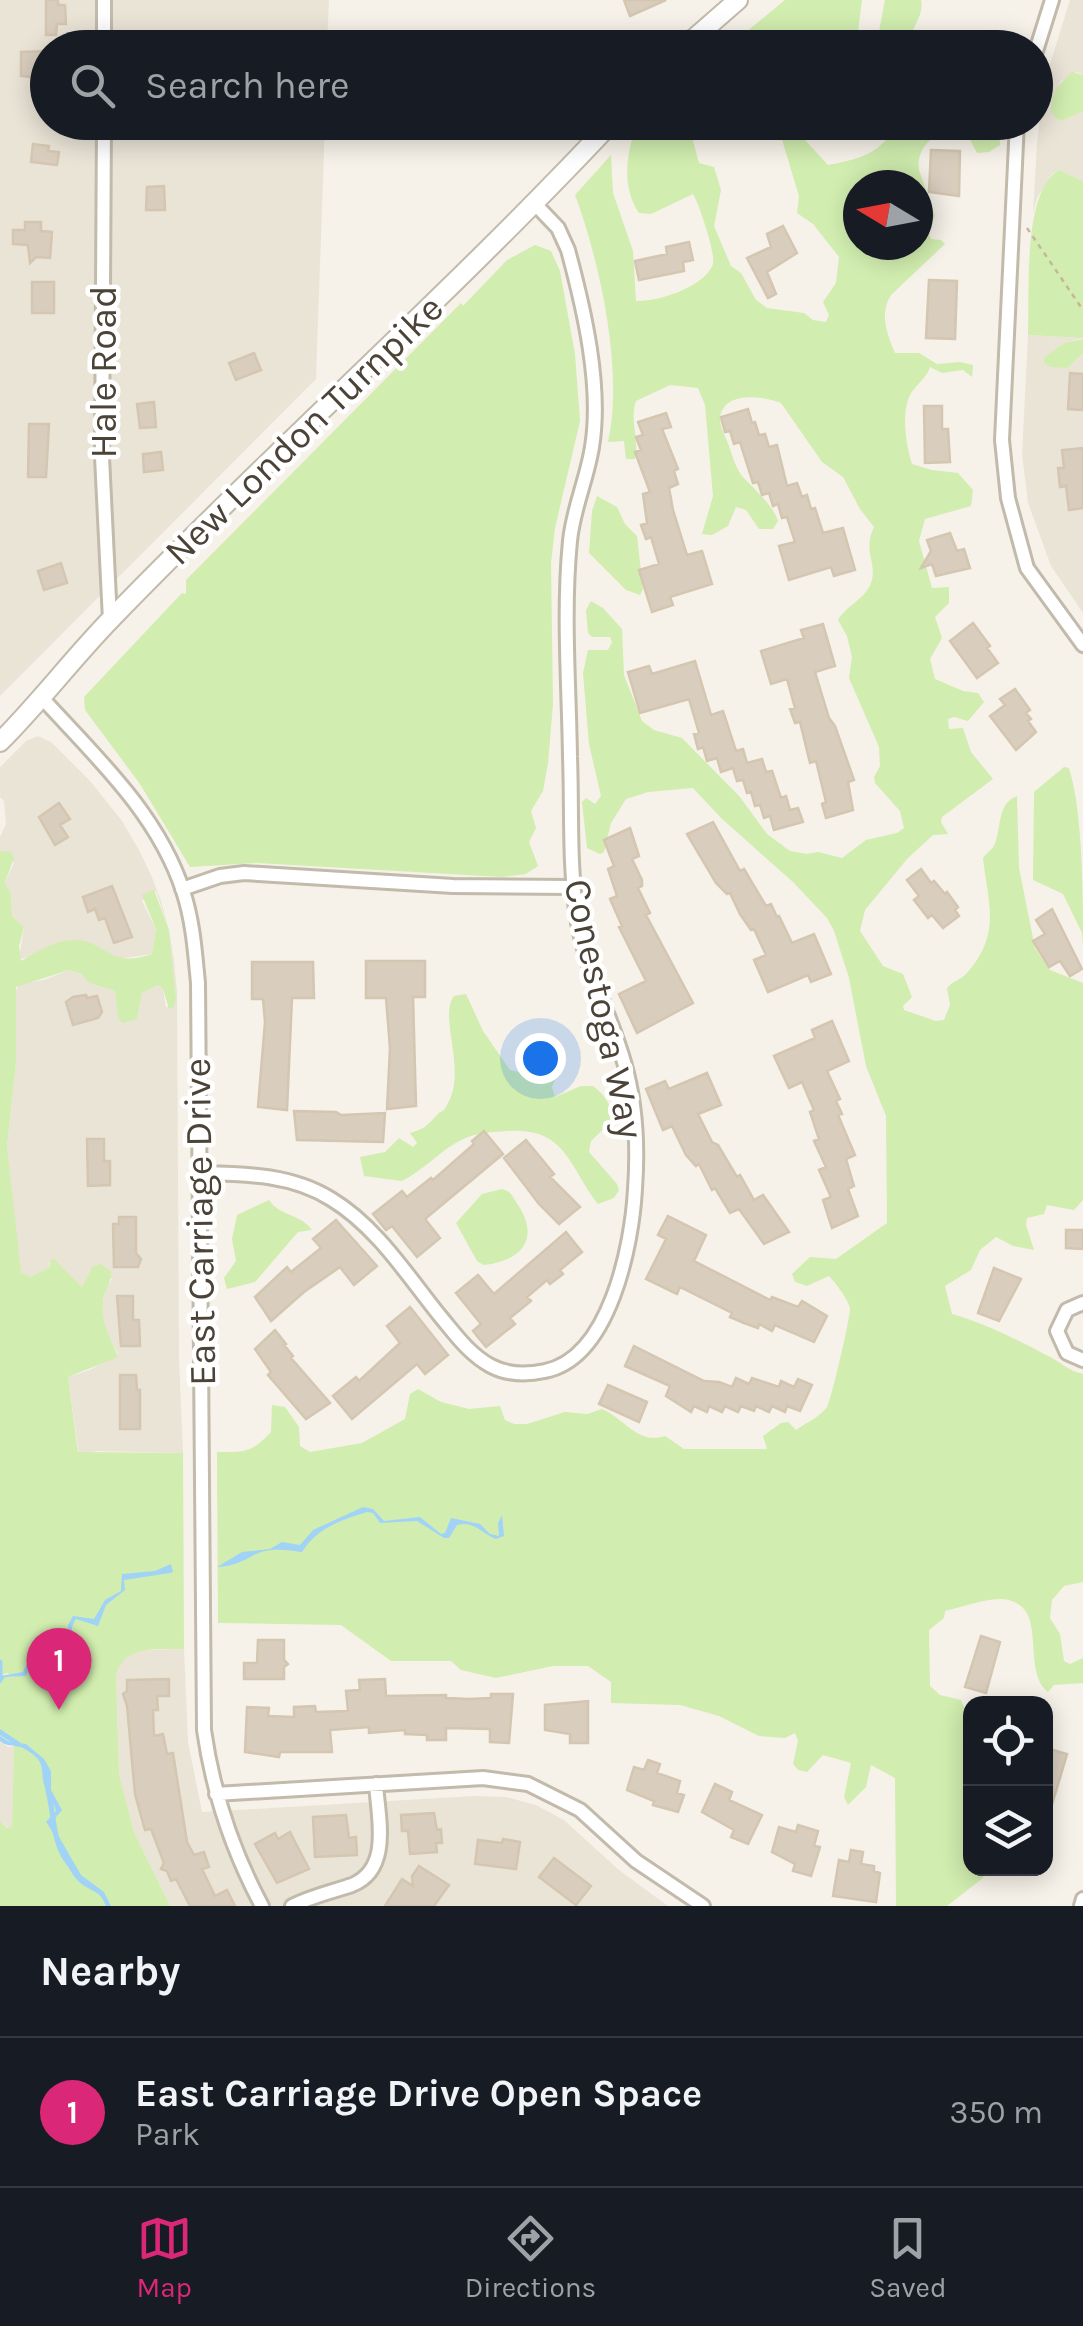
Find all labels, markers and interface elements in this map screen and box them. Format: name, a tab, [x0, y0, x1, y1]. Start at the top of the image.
search box	[30, 30, 1053, 140]
icon: search	[65, 58, 120, 113]
text: Search here	[145, 63, 349, 108]
north arrow	[843, 170, 933, 260]
street label: Hale Road	[81, 286, 126, 458]
street label: New London Turnpike	[156, 286, 452, 574]
street label: Conestoga Way	[555, 875, 654, 1143]
your location	[515, 1033, 566, 1084]
street label: East Carriage Drive	[175, 1058, 225, 1386]
pin: 1	[27, 1628, 92, 1710]
map controls	[963, 1696, 1053, 1876]
button: locate	[963, 1696, 1053, 1786]
button: layers	[963, 1786, 1053, 1876]
text: Nearby	[40, 1946, 180, 1996]
text: East Carriage Drive Open Space	[135, 2071, 702, 2116]
text: 1	[67, 2094, 78, 2131]
text: 350 m	[950, 2094, 1043, 2131]
text: Park	[135, 2116, 200, 2153]
tab: Map	[136, 2211, 192, 2304]
tab: Directions	[465, 2211, 596, 2304]
tab: Saved	[869, 2211, 947, 2304]

